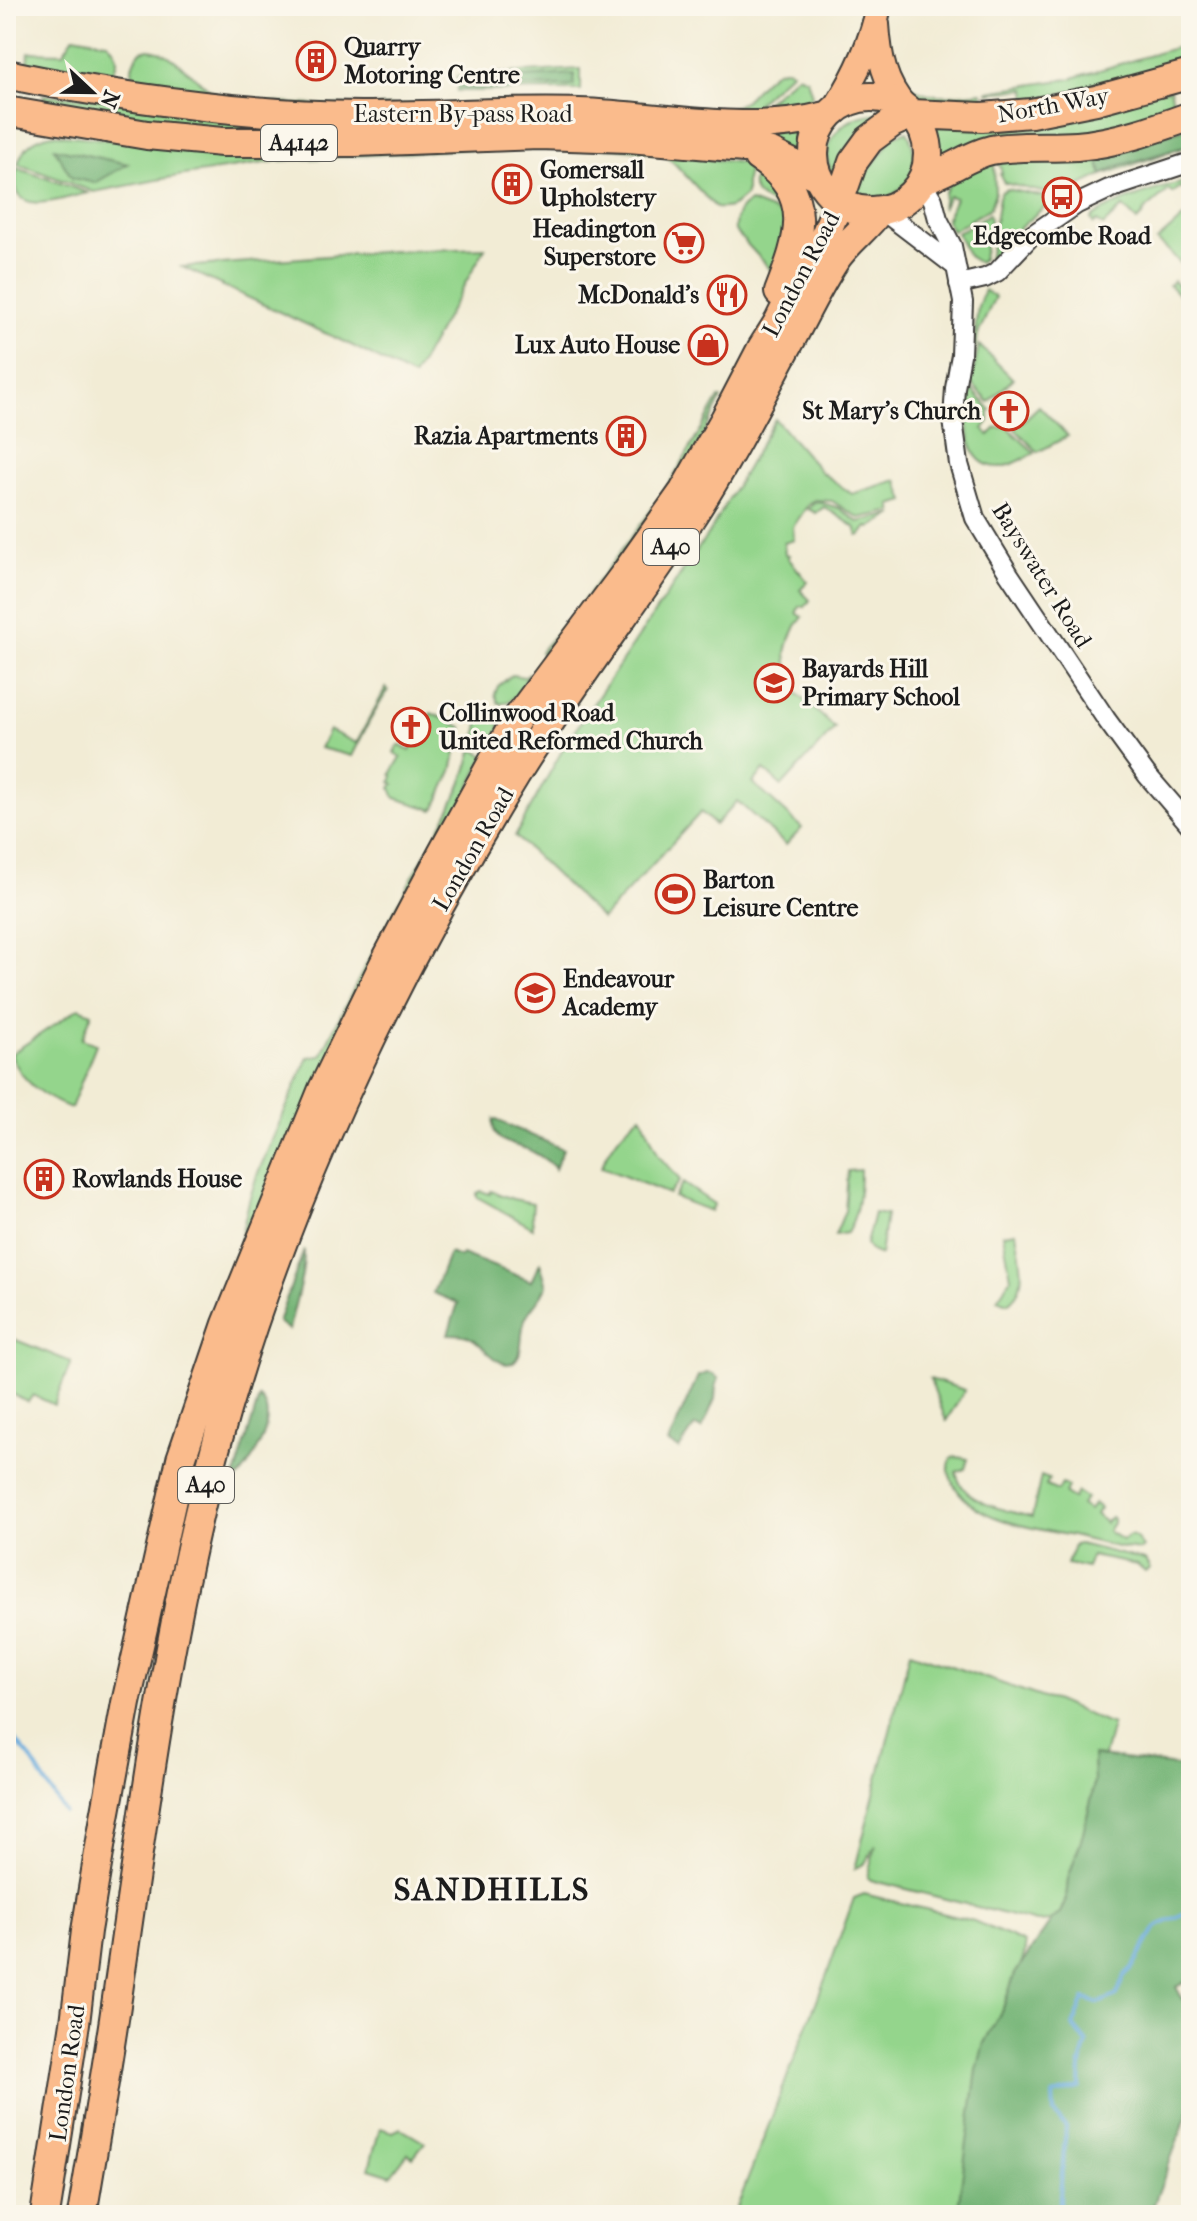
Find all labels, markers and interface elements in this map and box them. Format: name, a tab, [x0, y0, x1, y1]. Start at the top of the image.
place label: Quarry Motoring Centre	[344, 33, 520, 89]
building icon: Quarry Motoring Centre	[295, 40, 337, 82]
north arrow	[52, 52, 132, 132]
street label: North Way	[995, 81, 1112, 129]
text: N	[94, 87, 125, 112]
street label: Eastern By-pass Road	[353, 100, 574, 128]
road number: A4142	[261, 125, 337, 161]
place label: Gomersall Upholstery	[539, 156, 657, 212]
building icon: Gomersall Upholstery	[491, 163, 533, 205]
bus stop icon: Edgecombe Road	[1041, 176, 1083, 218]
street label: London Road	[756, 206, 846, 342]
place label: Headington Superstore	[533, 215, 657, 271]
supermarket icon: Headington Superstore	[663, 222, 705, 264]
place label: Edgecombe Road	[973, 222, 1152, 250]
restaurant icon: McDonald's	[706, 274, 748, 316]
place label: McDonald's	[578, 281, 699, 309]
shop icon: Lux Auto House	[687, 324, 729, 366]
place label: Lux Auto House	[515, 331, 680, 359]
church icon: St Mary's Church	[988, 390, 1030, 432]
place label: St Mary's Church	[802, 397, 982, 425]
building icon: Razia Apartments	[605, 415, 647, 457]
place label: Razia Apartments	[414, 422, 598, 450]
street label: Bayswater Road	[986, 497, 1098, 653]
road number: A40	[643, 529, 699, 565]
place label: Bayards Hill Primary School	[802, 655, 960, 711]
school or university icon: Bayards Hill Primary School	[753, 662, 795, 704]
place label: Collinwood Road United Reformed Church	[438, 699, 703, 755]
church icon: Collinwood Road United Reformed Church	[390, 706, 432, 748]
street label: London Road	[426, 781, 520, 916]
place label: Barton Leisure Centre	[703, 866, 858, 922]
sports icon: Barton Leisure Centre	[654, 873, 696, 915]
place label: Endeavour Academy	[561, 965, 675, 1021]
school or university icon: Endeavour Academy	[514, 972, 556, 1014]
building icon: Rowlands House	[23, 1158, 65, 1200]
place label: Rowlands House	[72, 1165, 242, 1193]
road number: A40	[178, 1467, 234, 1503]
district label: SANDHILLS	[394, 1871, 590, 1908]
street label: London Road	[44, 2002, 91, 2143]

